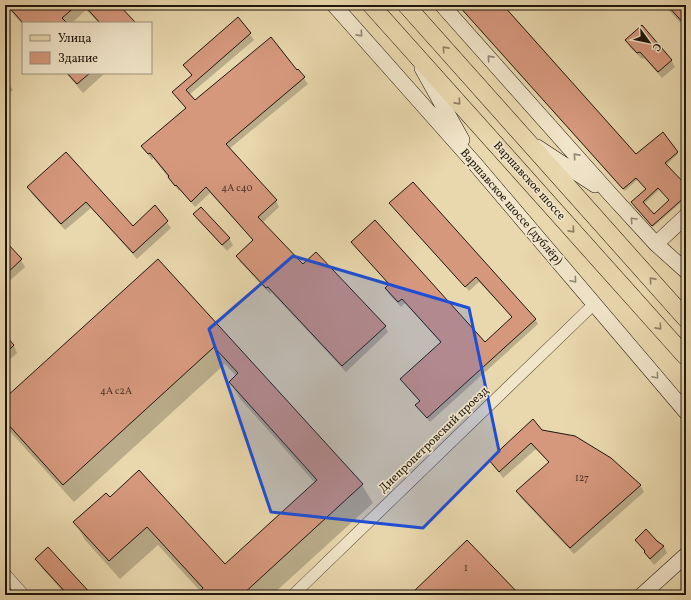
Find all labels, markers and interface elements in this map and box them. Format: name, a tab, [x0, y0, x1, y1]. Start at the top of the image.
legend	[22, 22, 152, 74]
north arrow	[629, 22, 669, 62]
one-way arrow	[355, 29, 362, 37]
text: Улица	[58, 31, 91, 47]
text: С	[648, 40, 664, 54]
one-way arrow	[442, 46, 449, 53]
text: Здание	[58, 51, 98, 67]
one-way arrow	[487, 56, 494, 63]
one-way arrow	[453, 97, 460, 104]
street label: Варшавское шоссе	[489, 138, 569, 224]
street label: Варшавское шоссе (дублёр)	[456, 146, 566, 269]
one-way arrow	[573, 153, 581, 161]
house number: 4А с40	[221, 181, 253, 195]
one-way arrow	[631, 217, 638, 225]
one-way arrow	[568, 225, 575, 233]
one-way arrow	[569, 275, 576, 282]
one-way arrow	[649, 278, 656, 285]
one-way arrow	[654, 322, 662, 330]
one-way arrow	[651, 371, 658, 379]
street label: Днепропетровский проезд	[376, 383, 492, 497]
house number: 4А с2А	[100, 384, 132, 398]
house number: 127	[575, 471, 589, 485]
house number: 1	[464, 561, 468, 575]

